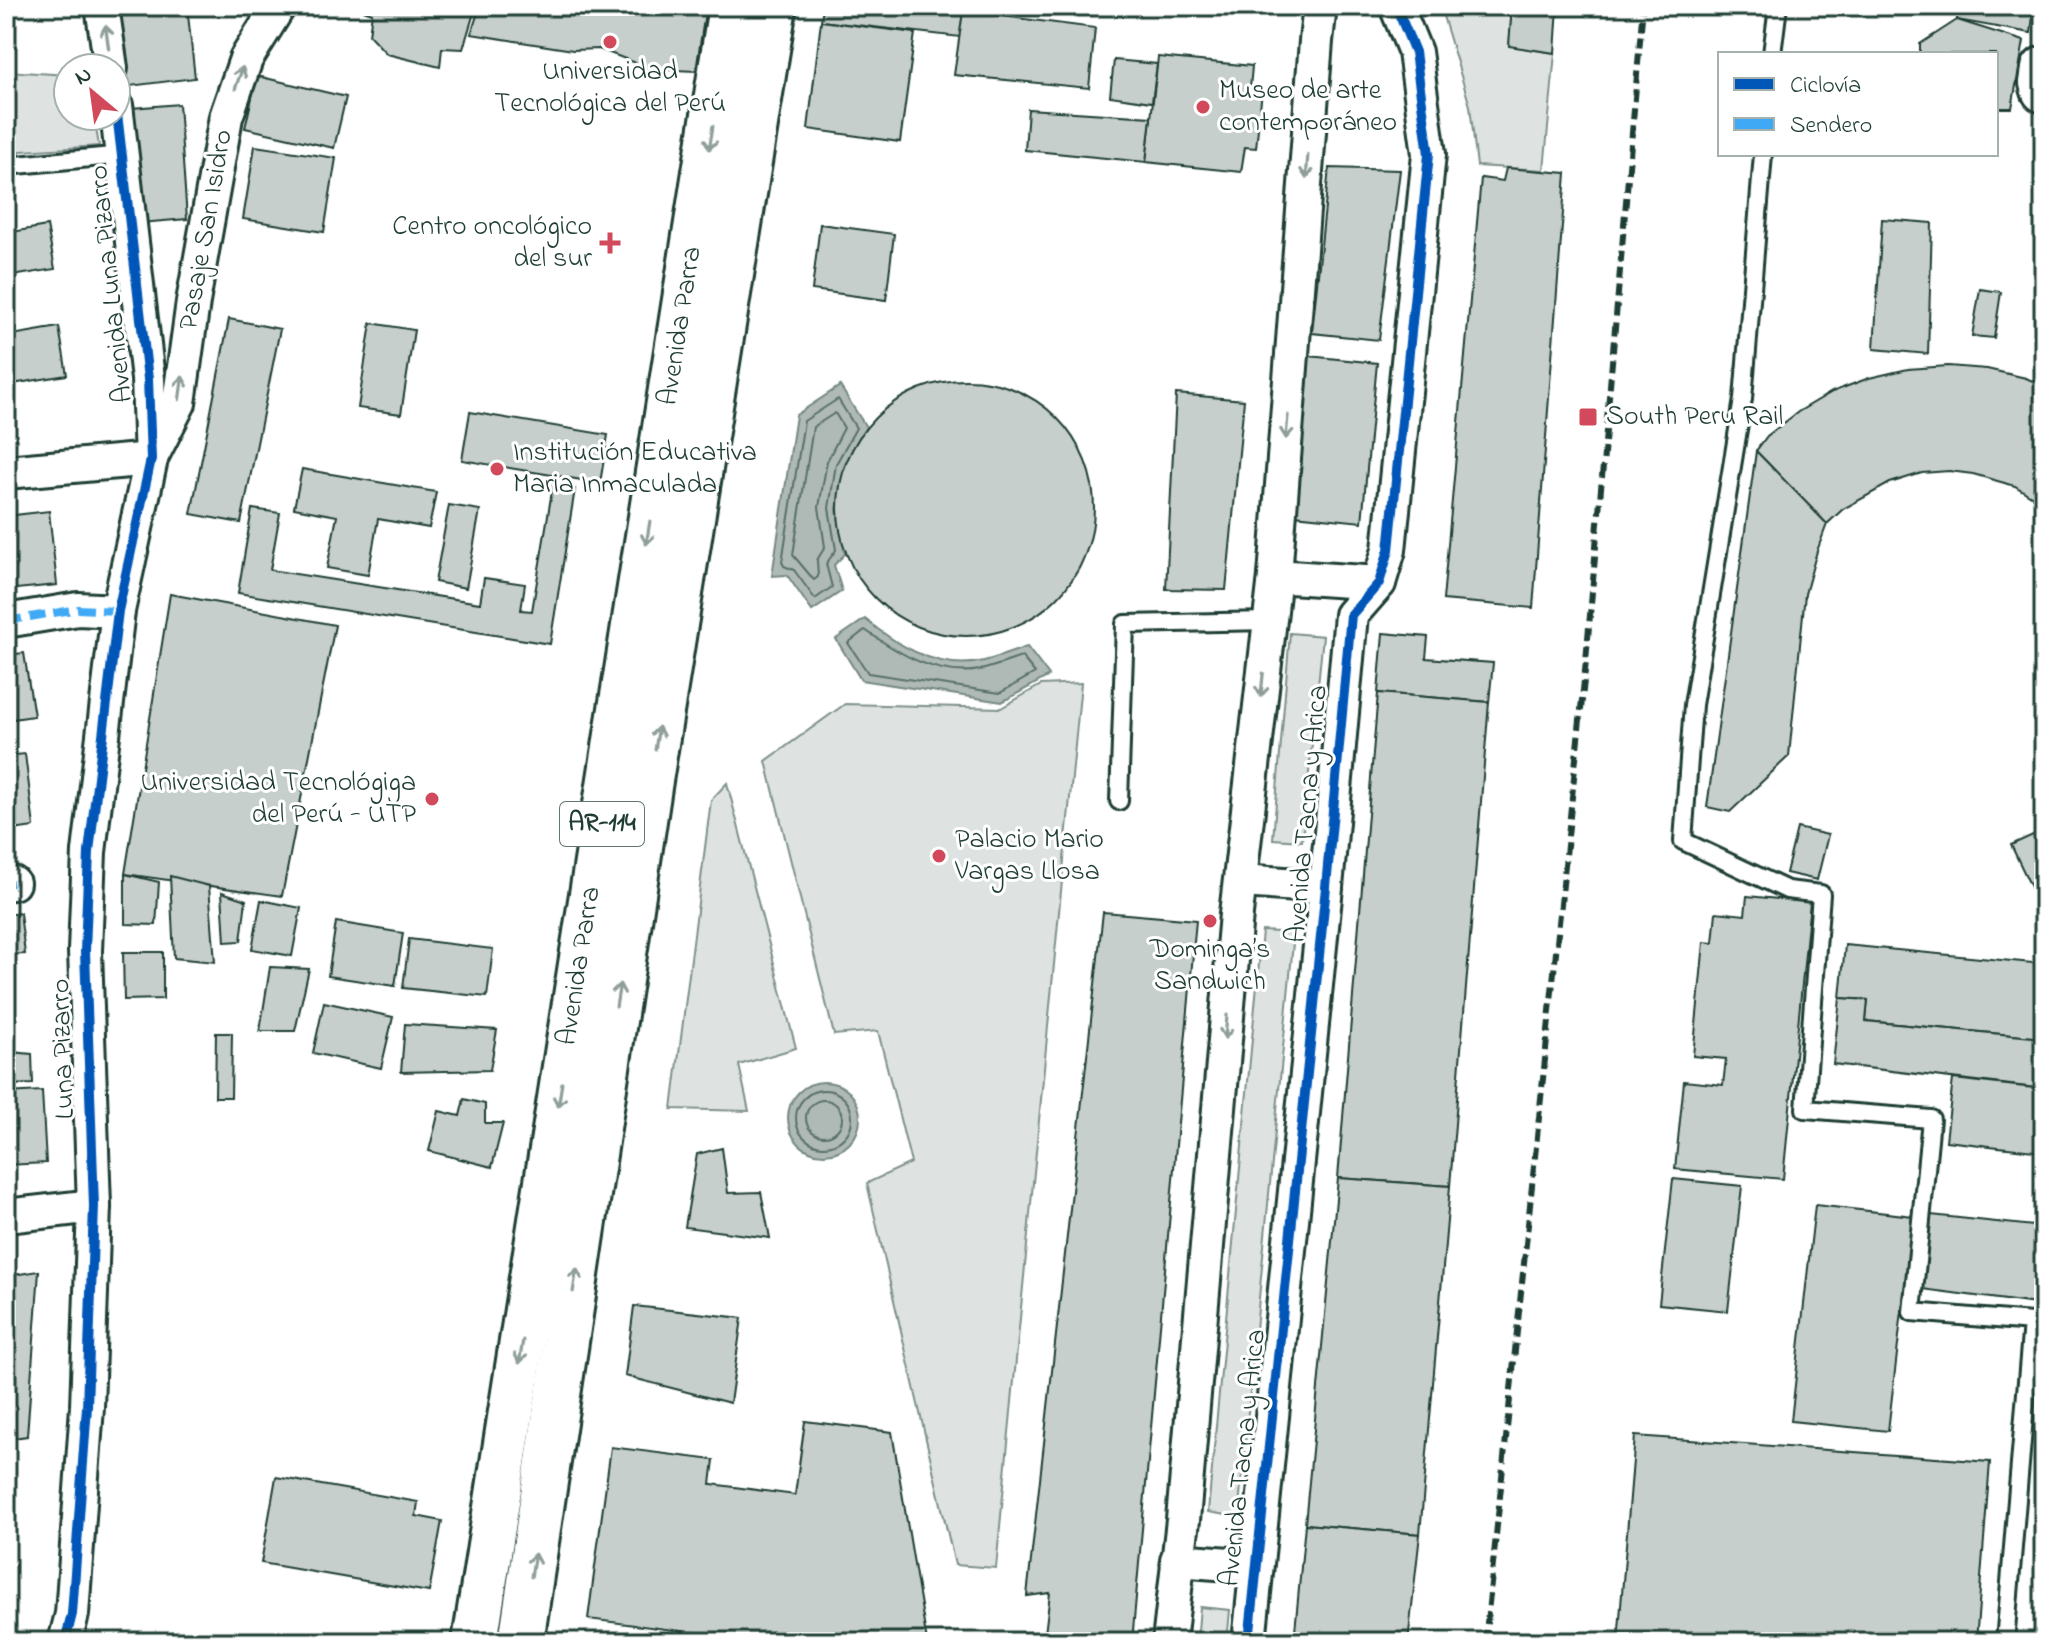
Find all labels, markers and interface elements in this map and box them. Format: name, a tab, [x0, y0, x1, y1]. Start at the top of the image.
one-way arrow	[99, 25, 114, 50]
marker: Universidad Tecnológica del Perú	[601, 33, 619, 51]
north arrow	[52, 52, 132, 132]
place label: Universidad Tecnológica del Perú	[494, 52, 726, 125]
legend	[1718, 52, 1998, 156]
text: N	[70, 60, 98, 95]
one-way arrow	[233, 65, 248, 90]
text: Ciclovía	[1790, 69, 1861, 104]
place label: Museo de arte contemporáneo	[1219, 71, 1397, 144]
marker: Museo de arte contemporáneo	[1194, 98, 1212, 116]
text: Sendero	[1790, 109, 1872, 144]
one-way arrow	[702, 125, 717, 151]
street label: Pasaje San Isidro	[169, 127, 245, 333]
one-way arrow	[1299, 153, 1314, 180]
street label: Avenida Luna Pizarro	[79, 163, 145, 405]
place label: Centro oncológico del sur	[392, 207, 592, 280]
marker: Centro oncológico del sur	[599, 232, 621, 254]
street label: Avenida Parra	[648, 244, 714, 408]
one-way arrow	[174, 376, 189, 401]
place label: South Peru Rail	[1606, 397, 1783, 438]
marker: South Peru Rail	[1577, 406, 1599, 428]
one-way arrow	[1279, 413, 1294, 440]
place label: Institución Educativa Maria Inmaculada	[513, 433, 757, 506]
marker: Institución Educativa Maria Inmaculada	[488, 460, 506, 478]
one-way arrow	[640, 520, 655, 546]
one-way arrow	[1254, 671, 1269, 698]
street label: Avenida Tacna y Arica	[1276, 683, 1340, 945]
one-way arrow	[650, 726, 665, 751]
place label: Universidad Tecnológiga del Perú - UTP	[141, 763, 416, 836]
marker: Universidad Tecnológiga del Perú - UTP	[423, 790, 441, 808]
road number: AR-114	[560, 802, 644, 846]
place label: Palacio Mario Vargas Llosa	[954, 820, 1104, 893]
marker: Palacio Mario Vargas Llosa	[930, 847, 948, 865]
street label: Avenida Parra	[547, 884, 613, 1048]
marker: Dominga’s Sandwich	[1201, 912, 1219, 930]
place label: Dominga’s Sandwich	[1149, 930, 1270, 1003]
street label: Luna Pizarro	[41, 978, 87, 1120]
one-way arrow	[611, 983, 626, 1008]
one-way arrow	[1219, 1014, 1234, 1040]
one-way arrow	[552, 1081, 567, 1107]
one-way arrow	[568, 1268, 583, 1293]
street label: Avenida Tacna y Arica	[1210, 1327, 1278, 1589]
one-way arrow	[512, 1338, 527, 1364]
one-way arrow	[526, 1553, 541, 1578]

